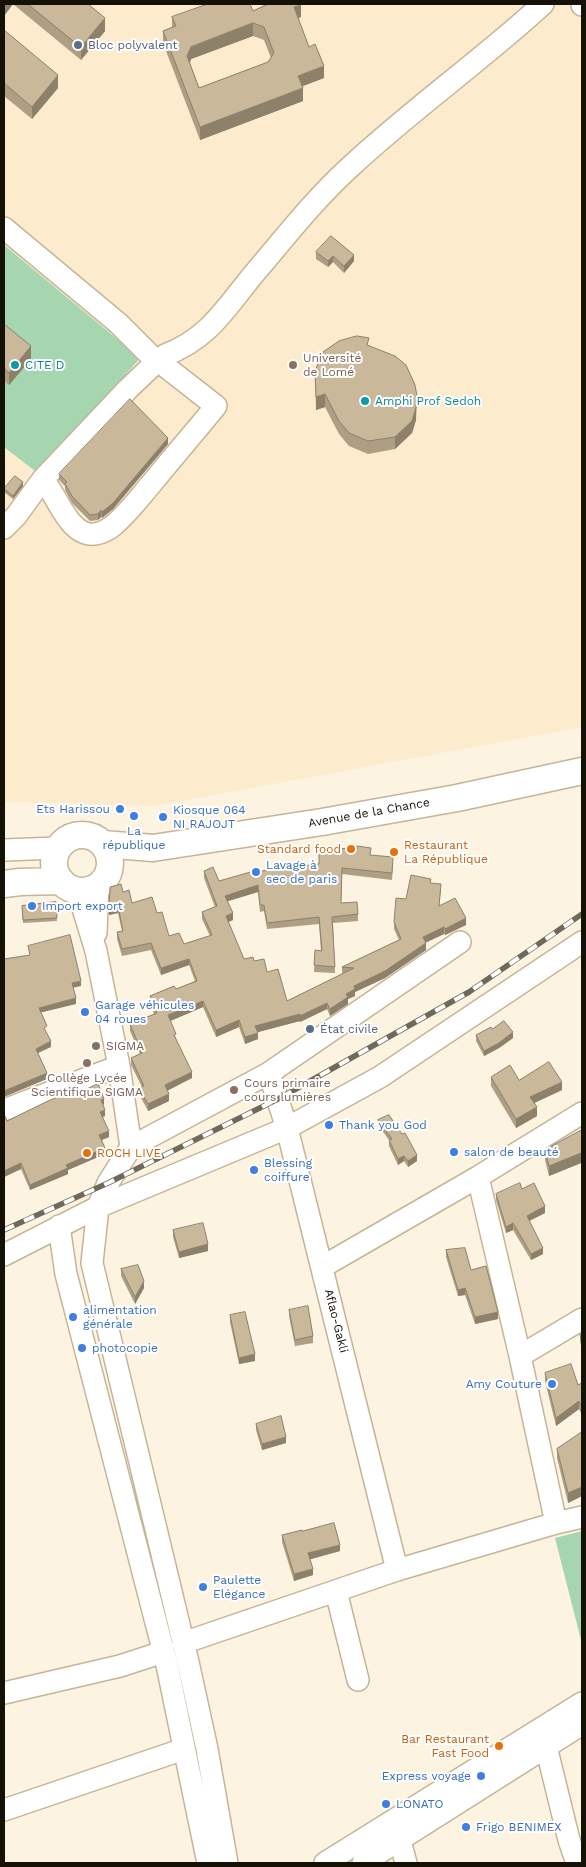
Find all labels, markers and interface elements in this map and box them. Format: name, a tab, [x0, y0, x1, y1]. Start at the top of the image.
place label: Bloc polyvalent	[88, 38, 178, 52]
marker: Bloc polyvalent	[72, 39, 84, 51]
place label: Université de Lomé	[303, 351, 361, 379]
place label: CITE D	[25, 358, 64, 372]
marker: CITE D	[9, 359, 21, 371]
marker: Université de Lomé	[287, 359, 299, 371]
place label: Amphi Prof Sedoh	[375, 394, 481, 408]
marker: Amphi Prof Sedoh	[359, 395, 371, 407]
street label: Avenue de la Chance	[307, 795, 431, 831]
place label: Ets Harissou	[36, 802, 110, 816]
marker: Ets Harissou	[114, 803, 126, 815]
place label: Kiosque 064 NI RAJOJT	[173, 803, 246, 831]
marker: La république	[128, 810, 140, 822]
marker: Kiosque 064 NI RAJOJT	[157, 811, 169, 823]
place label: La république	[103, 824, 165, 852]
place label: Restaurant La République	[404, 838, 488, 866]
place label: Standard food	[257, 842, 341, 856]
marker: Standard food	[345, 843, 357, 855]
marker: Restaurant La République	[388, 846, 400, 858]
place label: Lavage à sec de paris	[266, 858, 337, 886]
marker: Lavage à sec de paris	[250, 866, 262, 878]
place label: Import export	[42, 899, 123, 913]
marker: Import export	[26, 900, 38, 912]
place label: Garage véhicules 04 roues	[95, 998, 194, 1026]
marker: Garage véhicules 04 roues	[79, 1006, 91, 1018]
place label: État civile	[320, 1022, 378, 1036]
marker: État civile	[304, 1023, 316, 1035]
place label: SIGMA	[106, 1039, 144, 1053]
marker: SIGMA	[90, 1040, 102, 1052]
marker: Collège Lycée Scientifique SIGMA	[81, 1057, 93, 1069]
place label: Collège Lycée Scientifique SIGMA	[31, 1071, 143, 1099]
place label: Cours primaire cours lumières	[244, 1076, 331, 1104]
marker: Cours primaire cours lumières	[228, 1084, 240, 1096]
place label: Thank you God	[339, 1118, 427, 1132]
marker: Thank you God	[323, 1119, 335, 1131]
place label: salon de beauté	[464, 1145, 559, 1159]
place label: ROCH LIVE	[97, 1146, 161, 1160]
marker: salon de beauté	[448, 1146, 460, 1158]
marker: ROCH LIVE	[81, 1147, 93, 1159]
place label: Blessing coiffure	[264, 1156, 312, 1184]
marker: Blessing coiffure	[248, 1164, 260, 1176]
street label: Aflao-Gakli	[321, 1288, 351, 1354]
place label: alimentation générale	[83, 1303, 157, 1331]
marker: alimentation générale	[67, 1311, 79, 1323]
place label: photocopie	[92, 1341, 158, 1355]
marker: photocopie	[76, 1342, 88, 1354]
place label: Amy Couture	[466, 1377, 542, 1391]
marker: Amy Couture	[546, 1378, 558, 1390]
place label: Paulette Elégance	[213, 1573, 265, 1601]
marker: Paulette Elégance	[197, 1581, 209, 1593]
place label: Bar Restaurant Fast Food	[401, 1732, 489, 1760]
marker: Bar Restaurant Fast Food	[493, 1740, 505, 1752]
place label: Express voyage	[382, 1769, 471, 1783]
marker: Express voyage	[475, 1770, 487, 1782]
place label: LONATO	[396, 1797, 443, 1811]
marker: LONATO	[380, 1798, 392, 1810]
place label: Frigo BENIMEX	[476, 1820, 562, 1834]
marker: Frigo BENIMEX	[460, 1821, 472, 1833]

